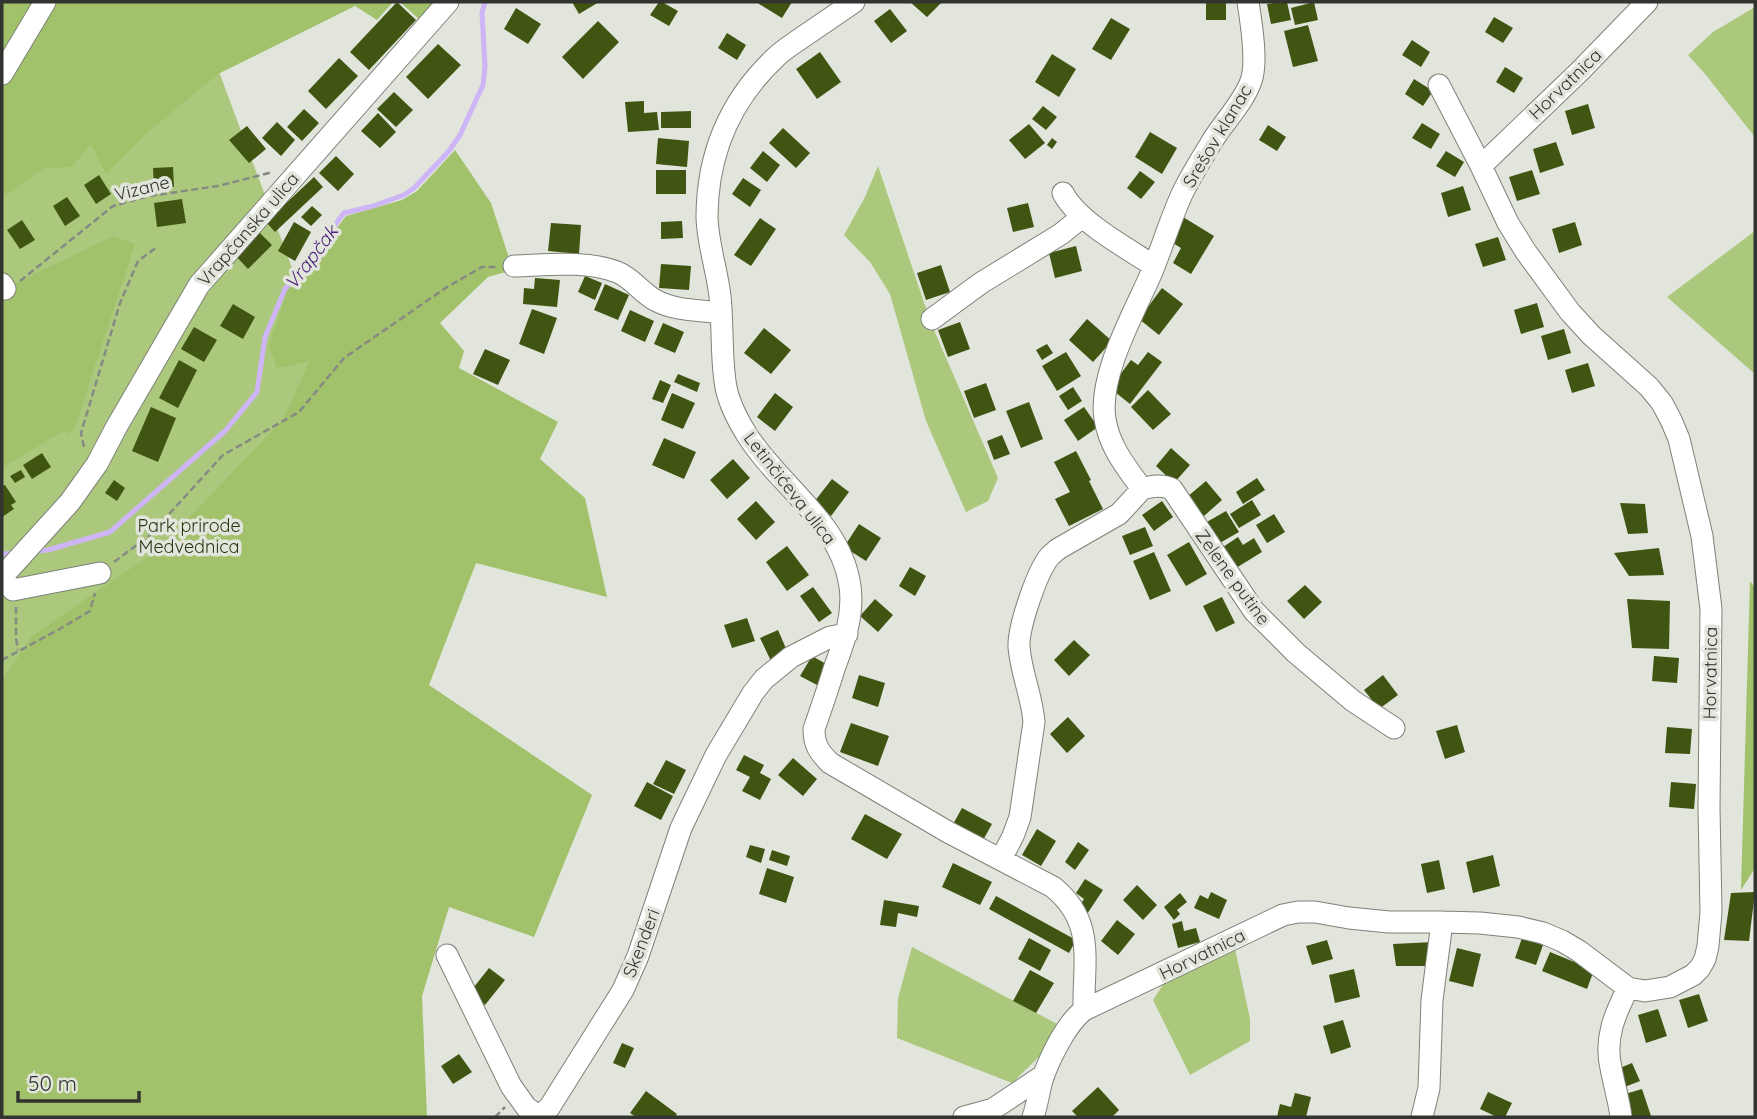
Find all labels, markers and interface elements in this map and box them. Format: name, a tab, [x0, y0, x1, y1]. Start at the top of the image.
street label: Horvatnica	[1524, 44, 1606, 124]
street label: Srešov klanac	[1177, 80, 1257, 192]
street label: Vrapčanska ulica	[192, 167, 304, 291]
street label: Vizane	[112, 170, 172, 206]
water label: Vrapčak	[279, 219, 344, 294]
street label: Letinčićeva ulica	[739, 427, 841, 549]
park label: Park prirode Medvednica	[137, 514, 241, 558]
street label: Zelene putine	[1190, 525, 1276, 629]
street label: Horvatnica	[1698, 626, 1722, 720]
street label: Skenderi	[617, 905, 665, 981]
street label: Horvatnica	[1155, 923, 1249, 985]
scale bar	[18, 1060, 138, 1104]
text: 50 m	[28, 1070, 77, 1096]

